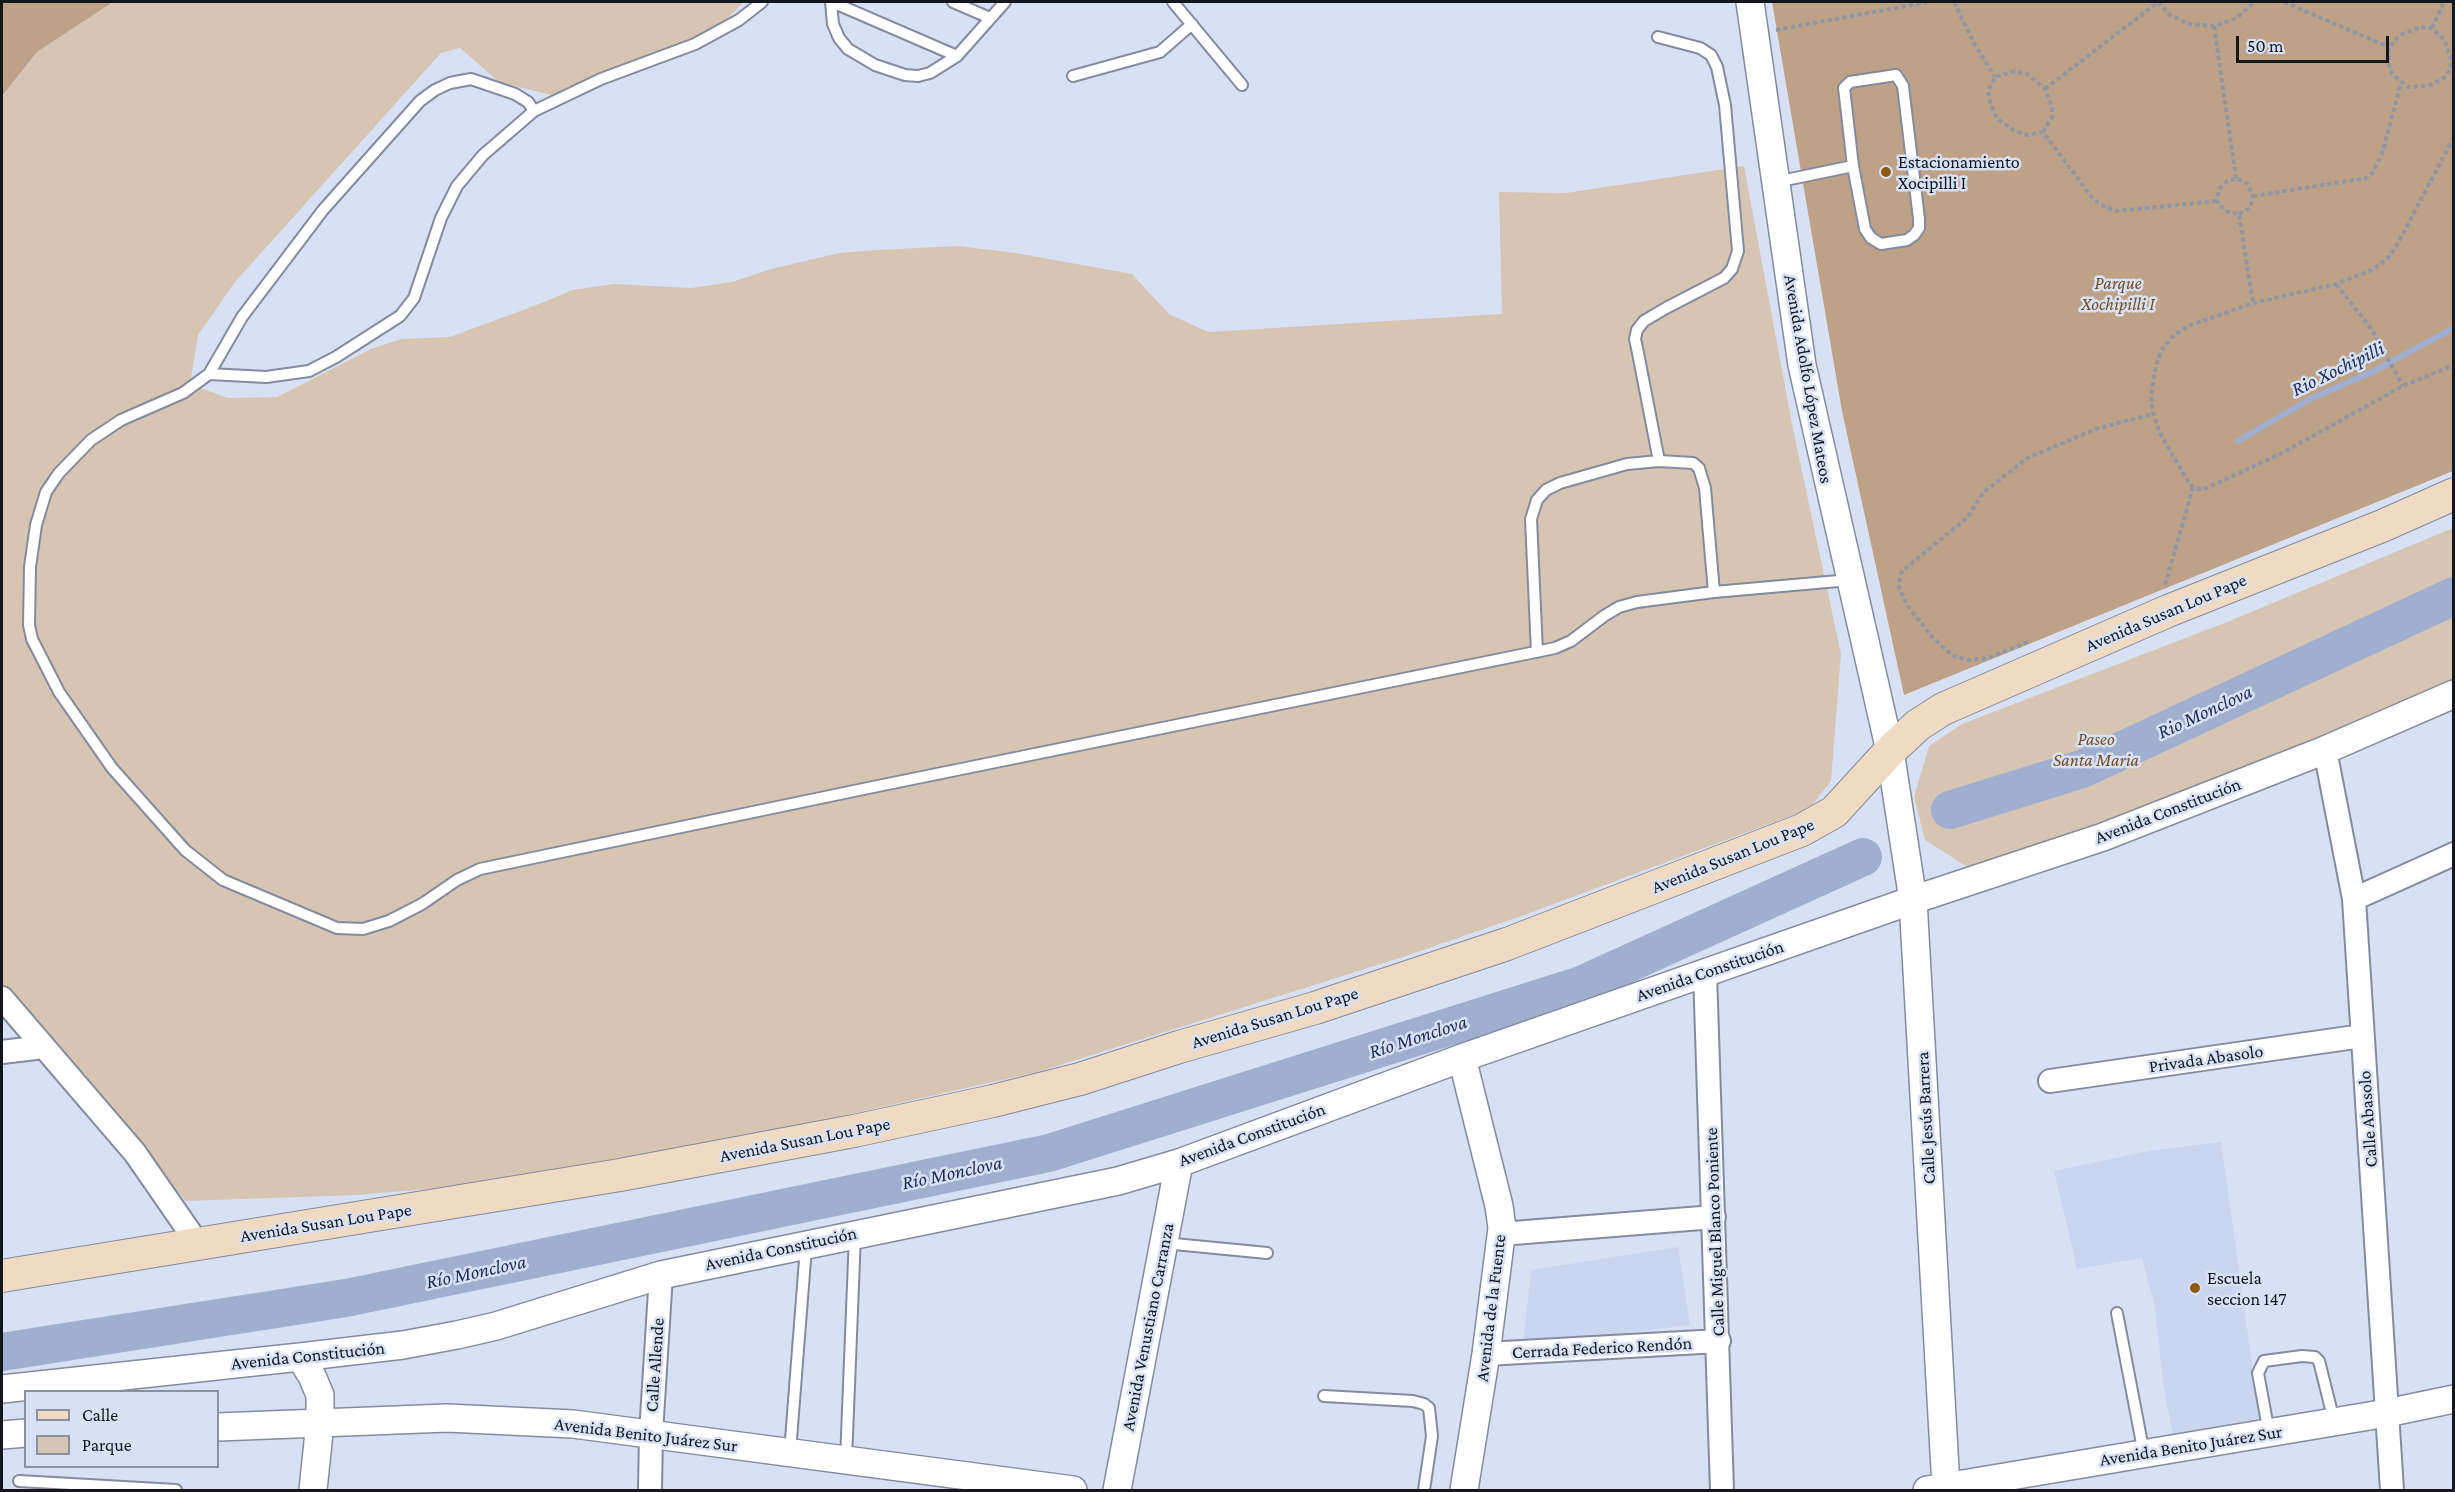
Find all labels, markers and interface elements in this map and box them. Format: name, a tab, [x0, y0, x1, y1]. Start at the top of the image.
scale bar	[2239, 24, 2392, 62]
text: 50 m	[2247, 36, 2284, 56]
place label: Estacionamiento Xocipilli I	[1898, 151, 2020, 194]
marker: Estacionamiento Xocipilli I	[1879, 165, 1893, 179]
park label: Parque Xochipilli I	[2081, 272, 2155, 314]
street label: Avenida Adolfo López Mateos	[1779, 273, 1837, 485]
water label: Rio Xochipilli	[2288, 336, 2388, 402]
street label: Avenida Susan Lou Pape	[2082, 569, 2250, 657]
water label: Rio Monclova	[2154, 680, 2256, 744]
park label: Paseo Santa Maria	[2053, 728, 2139, 771]
street label: Avenida Constitución	[2092, 773, 2244, 849]
street label: Avenida Susan Lou Pape	[1649, 814, 1817, 898]
street label: Avenida Constitución	[1633, 936, 1787, 1006]
street label: Avenida Susan Lou Pape	[1189, 982, 1361, 1054]
water label: Río Monclova	[1366, 1010, 1470, 1064]
street label: Privada Abasolo	[2147, 1040, 2265, 1078]
street label: Calle Jesús Barrera	[1912, 1051, 1940, 1185]
street label: Calle Abasolo	[2354, 1070, 2382, 1168]
street label: Avenida Constitución	[1176, 1098, 1328, 1172]
street label: Avenida Susan Lou Pape	[718, 1113, 892, 1167]
street label: Calle Miguel Blanco Poniente	[1701, 1127, 1729, 1337]
water label: Río Monclova	[900, 1151, 1004, 1195]
street label: Avenida Susan Lou Pape	[239, 1199, 413, 1247]
street label: Avenida Venustiano Carranza	[1117, 1221, 1179, 1433]
street label: Avenida Constitución	[703, 1222, 859, 1276]
street label: Avenida de la Fuente	[1471, 1233, 1511, 1383]
water label: Río Monclova	[424, 1250, 528, 1294]
place label: Escuela seccion 147	[2207, 1267, 2287, 1310]
marker: Escuela seccion 147	[2188, 1281, 2202, 1295]
street label: Calle Allende	[641, 1317, 669, 1413]
street label: Cerrada Federico Rendón	[1511, 1332, 1693, 1364]
street label: Avenida Constitución	[230, 1337, 386, 1375]
legend	[24, 1390, 219, 1468]
text: Calle	[82, 1405, 118, 1425]
street label: Avenida Benito Juárez Sur	[553, 1413, 739, 1457]
street label: Avenida Benito Juárez Sur	[2098, 1421, 2284, 1471]
text: Parque	[82, 1435, 132, 1455]

